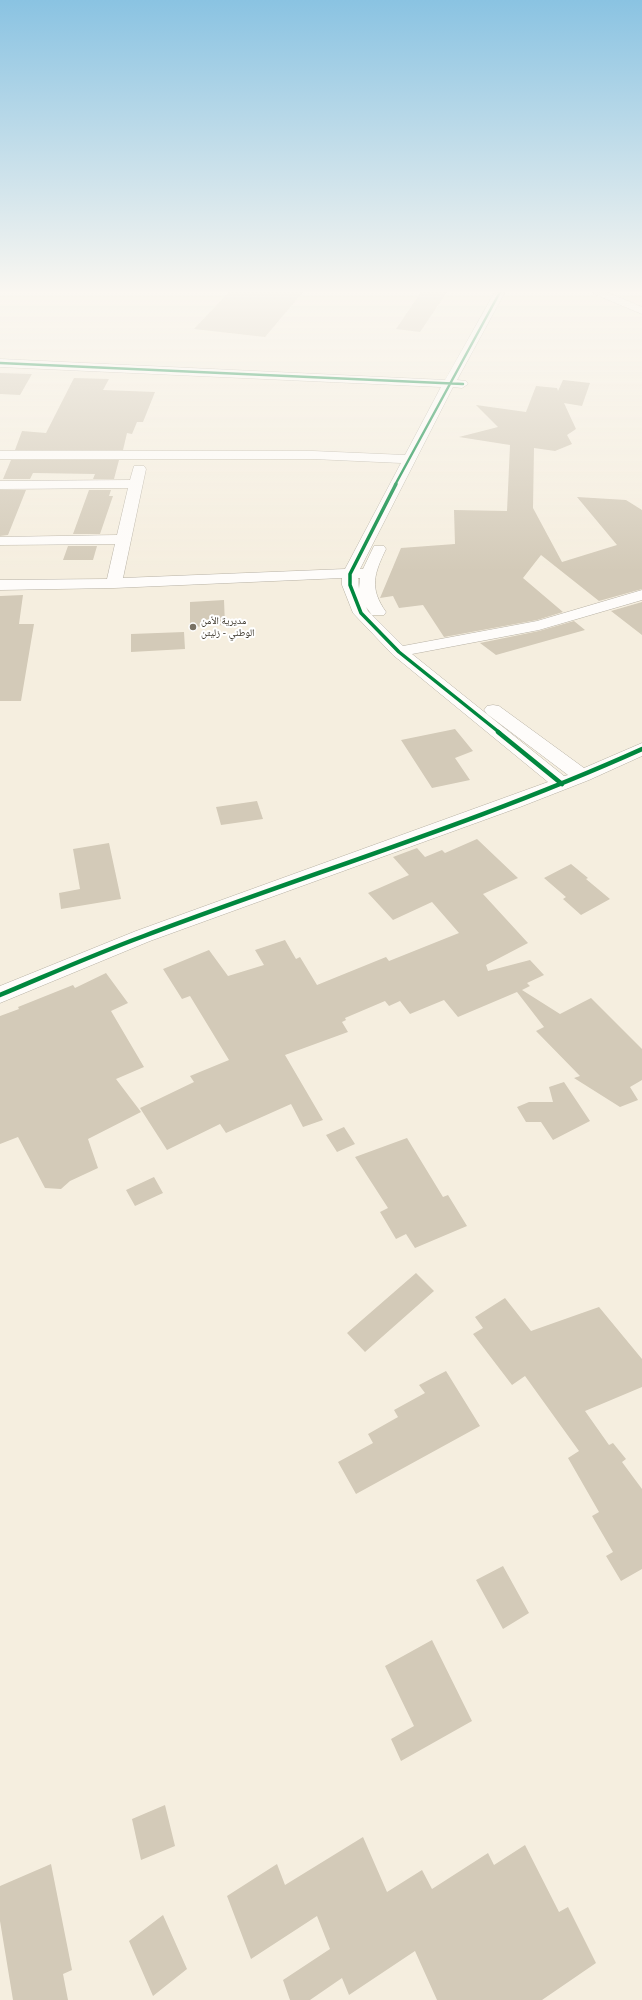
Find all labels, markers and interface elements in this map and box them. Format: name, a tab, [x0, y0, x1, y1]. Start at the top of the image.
place label: مديرية الأمن الوطني - زليتن	[201, 615, 254, 638]
marker: مديرية الأمن الوطني - زليتن	[188, 622, 198, 632]

